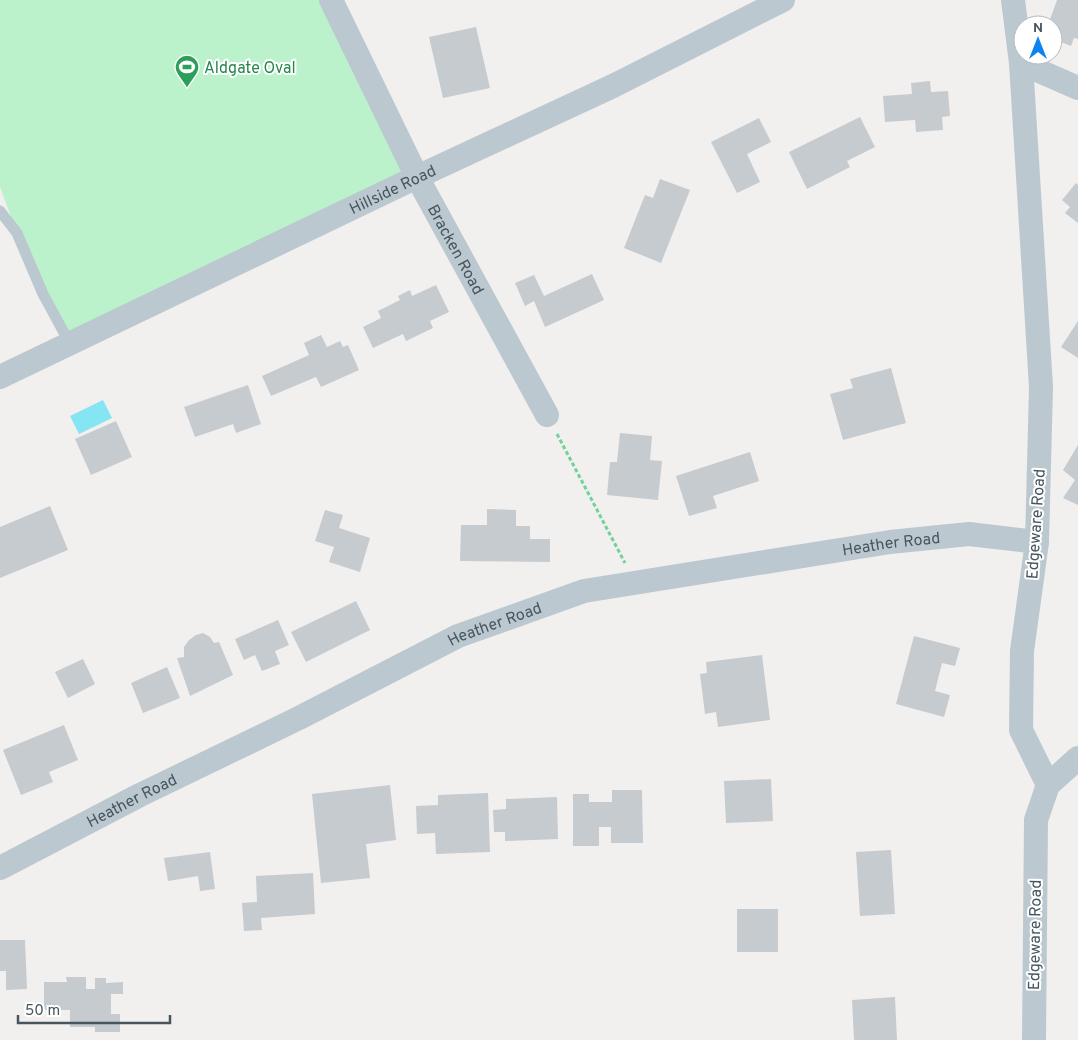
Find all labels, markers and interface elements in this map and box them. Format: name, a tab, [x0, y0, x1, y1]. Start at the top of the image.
north arrow	[1013, 15, 1063, 65]
text: N	[1033, 20, 1043, 37]
sports icon: Aldgate Oval	[174, 54, 200, 88]
place label: Aldgate Oval	[204, 59, 296, 79]
street label: Hillside Road	[347, 162, 440, 220]
street label: Bracken Road	[422, 202, 487, 299]
street label: Edgeware Road	[1023, 468, 1051, 580]
street label: Heather Road	[841, 529, 941, 562]
street label: Heather Road	[445, 599, 545, 652]
street label: Heather Road	[84, 771, 181, 833]
street label: Edgeware Road	[1025, 880, 1047, 990]
scale bar	[18, 992, 170, 1024]
text: 50 m	[25, 1002, 60, 1021]

